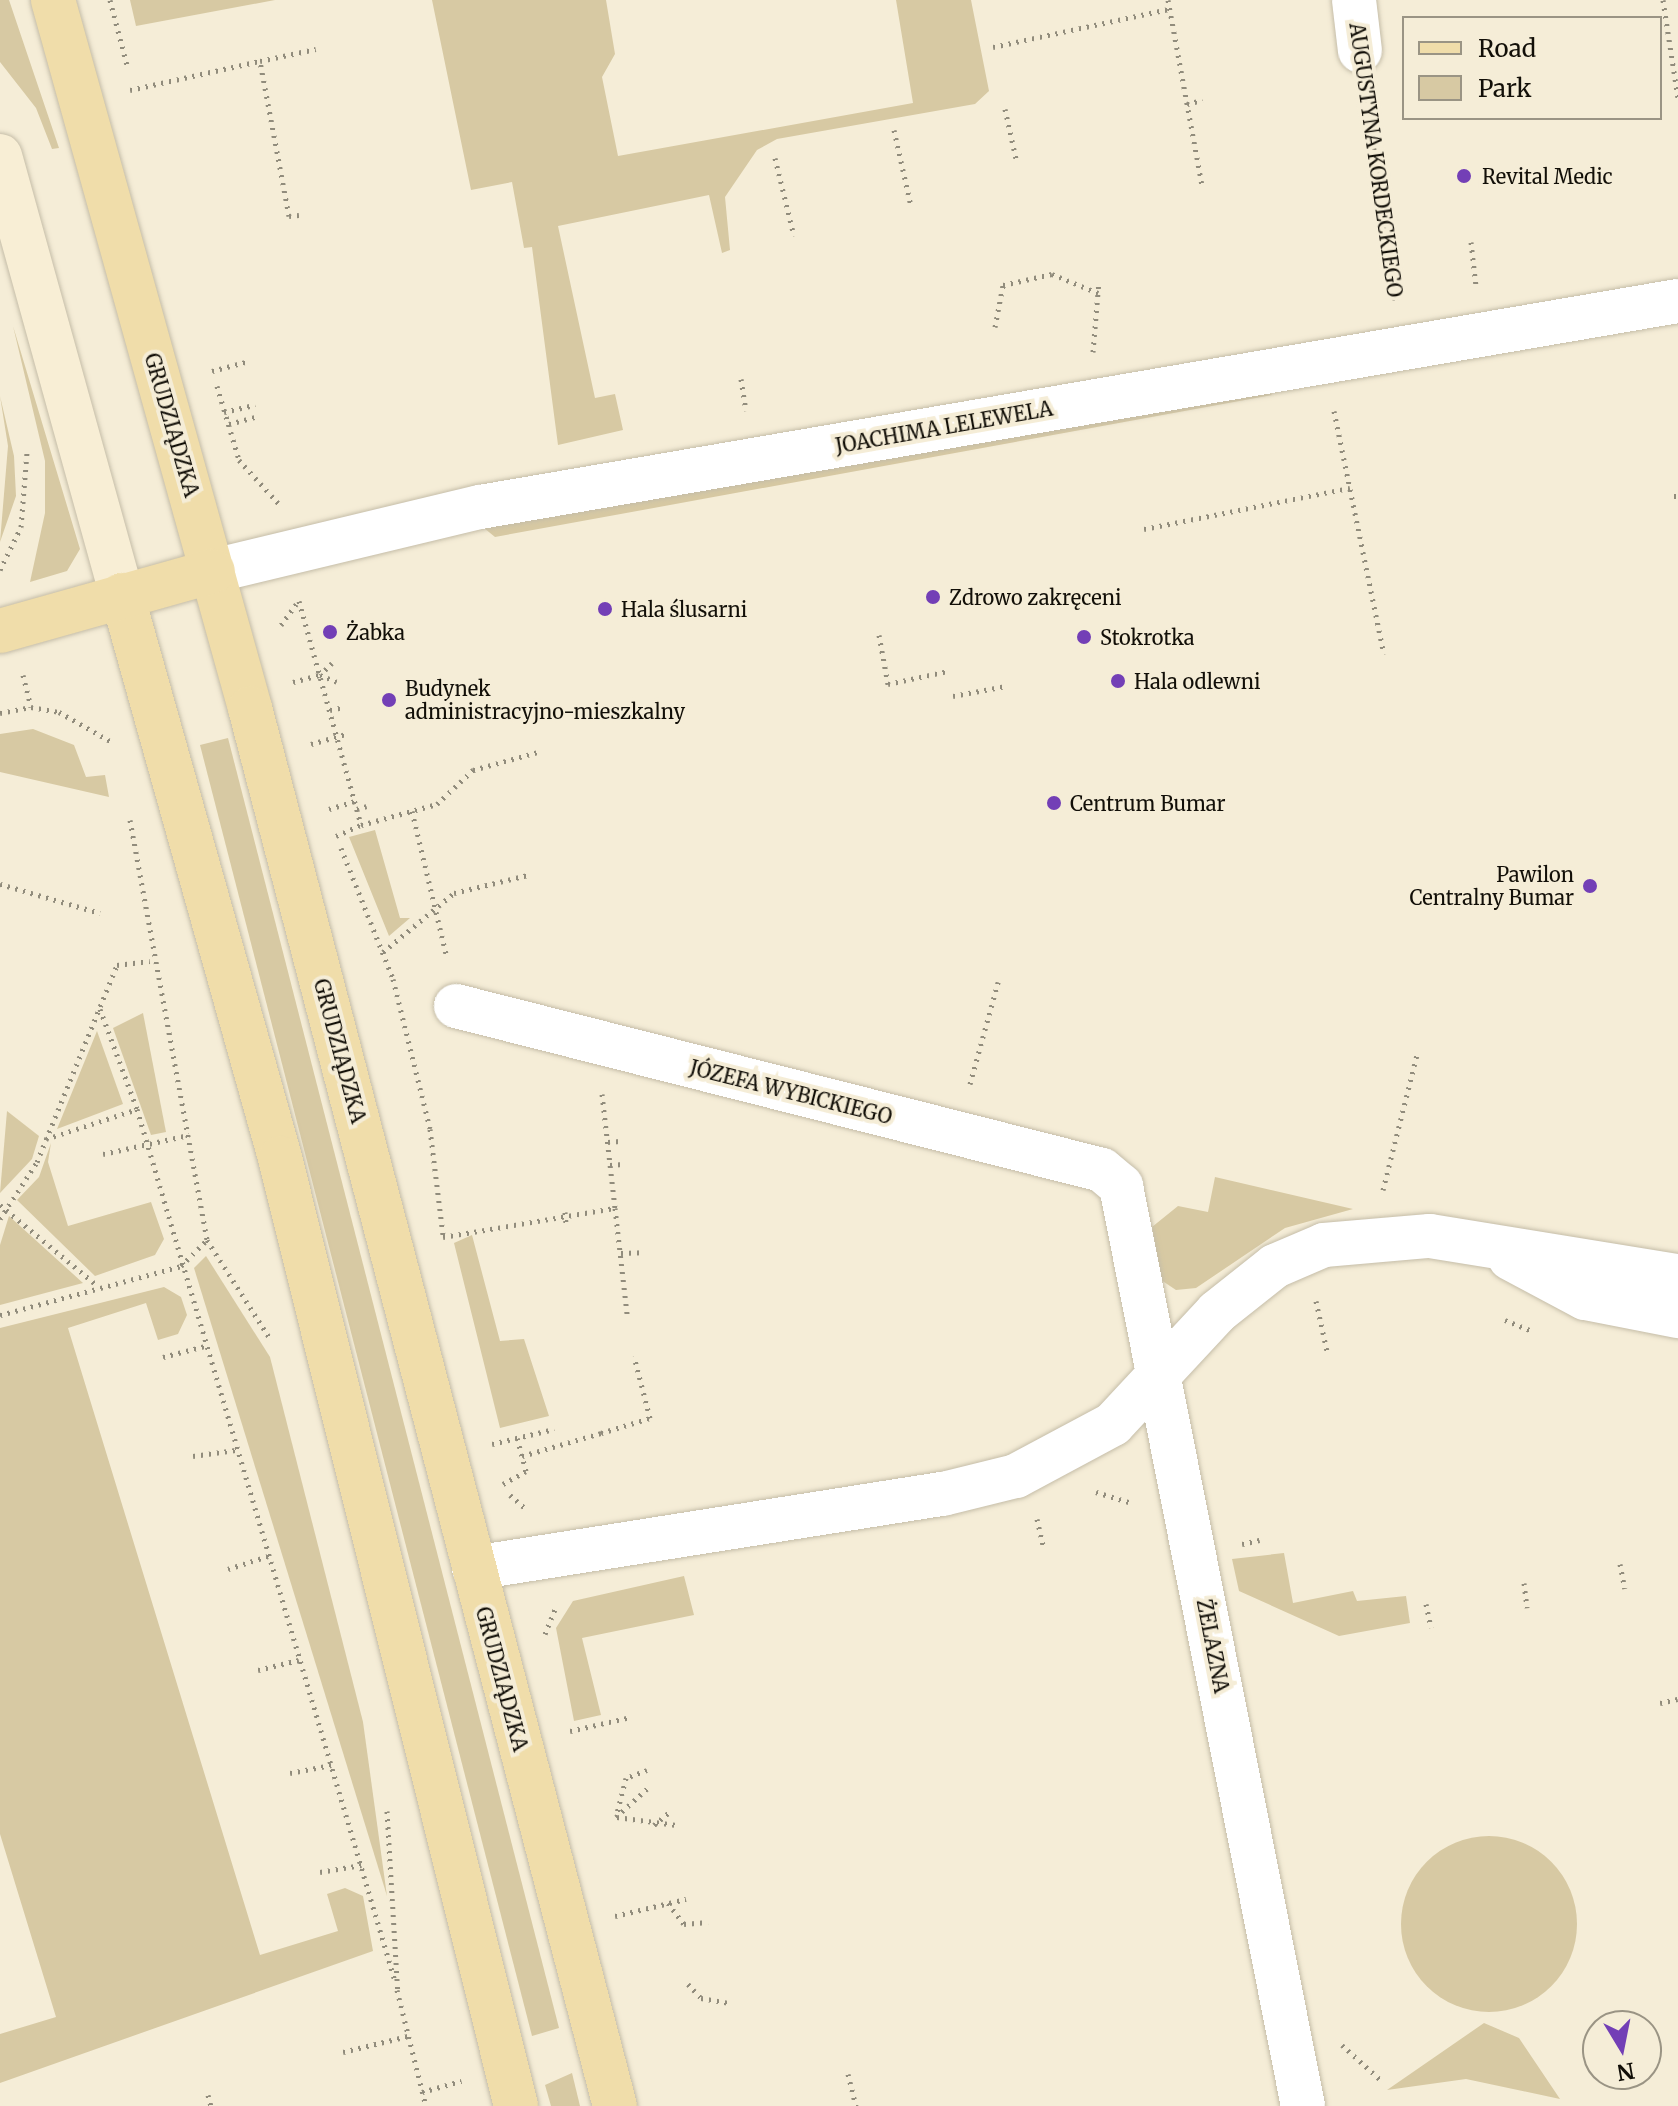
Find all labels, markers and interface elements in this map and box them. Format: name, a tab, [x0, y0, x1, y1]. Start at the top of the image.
legend	[1402, 16, 1662, 120]
street label: AUGUSTYNA KORDECKIEGO	[1345, 21, 1407, 299]
text: Road	[1478, 33, 1536, 64]
text: Park	[1478, 73, 1531, 104]
place label: Revital Medic	[1482, 164, 1613, 188]
marker: Revital Medic	[1453, 165, 1475, 187]
street label: GRUDZIĄDZKA	[140, 350, 204, 500]
street label: JOACHIMA LELEWELA	[833, 396, 1055, 458]
place label: Zdrowo zakręceni	[949, 585, 1121, 609]
marker: Zdrowo zakręceni	[924, 588, 942, 606]
place label: Hala ślusarni	[621, 597, 747, 621]
marker: Hala ślusarni	[596, 600, 614, 618]
place label: Żabka	[346, 620, 405, 644]
marker: Żabka	[321, 623, 339, 641]
place label: Stokrotka	[1100, 625, 1195, 649]
marker: Stokrotka	[1075, 628, 1093, 646]
place label: Hala odlewni	[1134, 669, 1261, 693]
marker: Hala odlewni	[1109, 672, 1127, 690]
place label: Budynek administracyjno-mieszkalny	[405, 676, 685, 723]
marker: Budynek administracyjno-mieszkalny	[380, 691, 398, 709]
place label: Centrum Bumar	[1070, 791, 1226, 815]
marker: Centrum Bumar	[1045, 794, 1063, 812]
place label: Pawilon Centralny Bumar	[1410, 862, 1574, 909]
marker: Pawilon Centralny Bumar	[1581, 877, 1599, 895]
street label: GRUDZIĄDZKA	[309, 976, 371, 1126]
street label: JÓZEFA WYBICKIEGO	[687, 1055, 895, 1129]
street label: ŻELAZNA	[1192, 1597, 1234, 1695]
street label: GRUDZIĄDZKA	[471, 1604, 533, 1754]
north arrow	[1582, 2010, 1662, 2090]
text: N	[1615, 2056, 1637, 2087]

